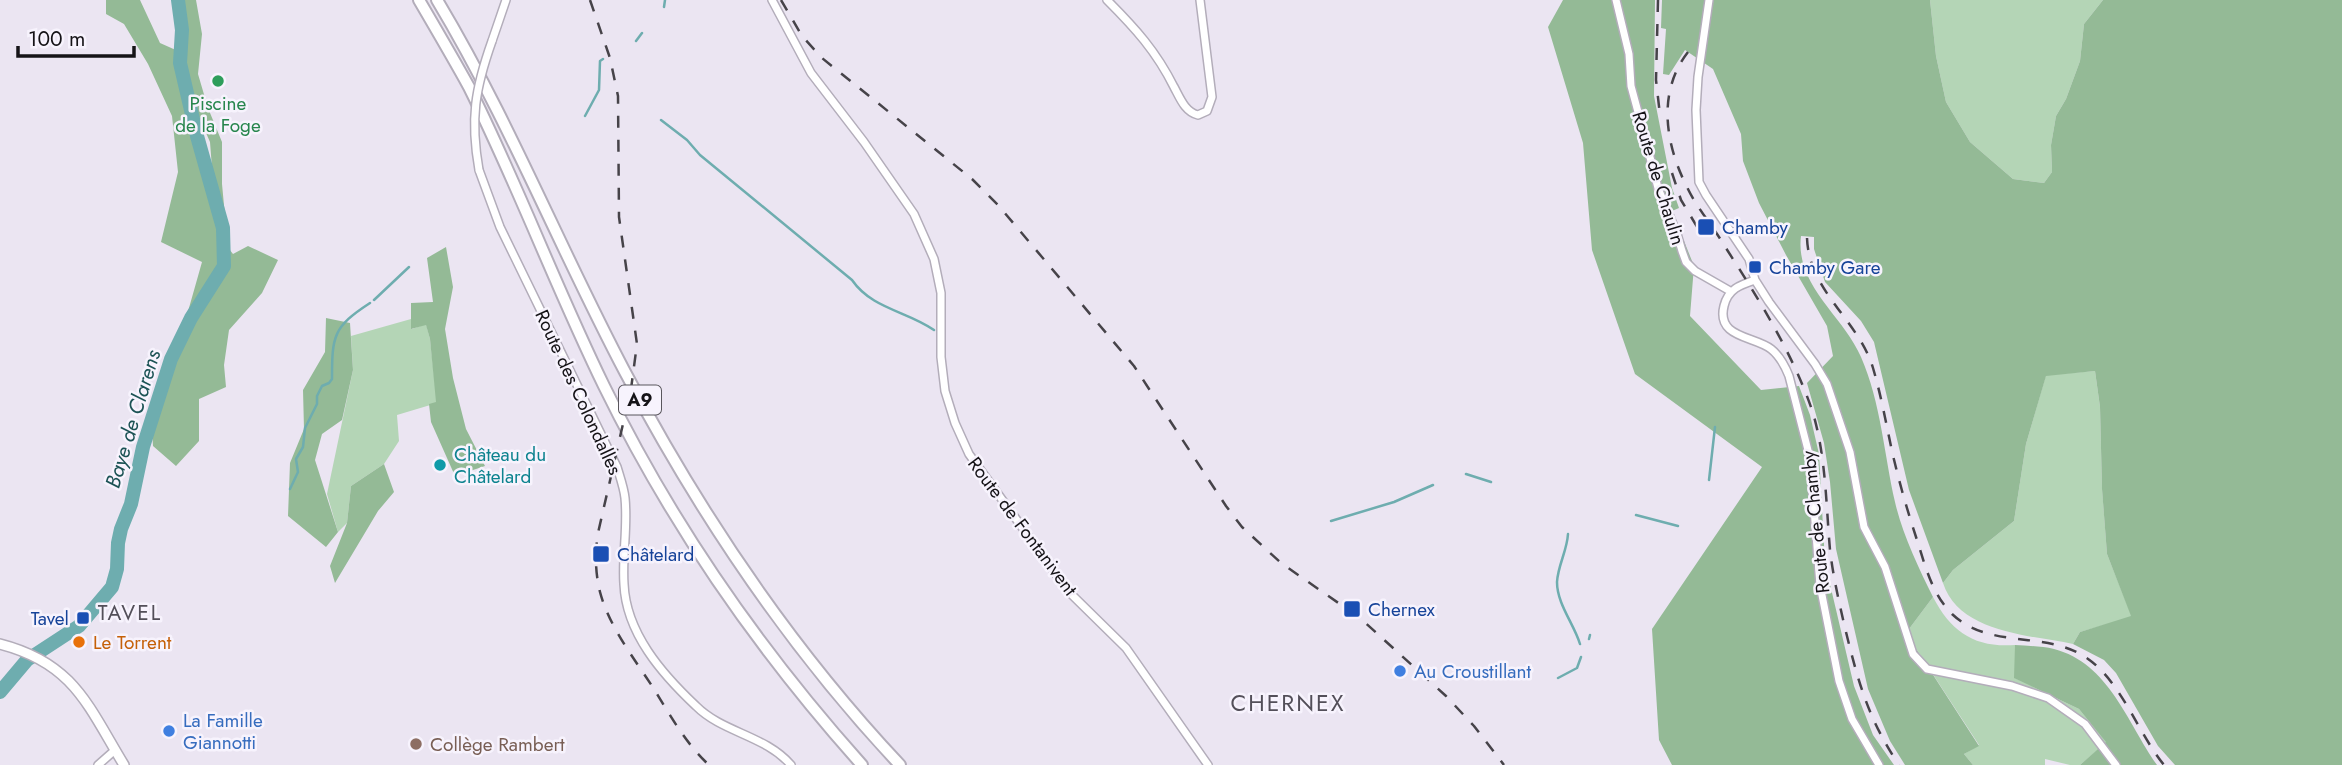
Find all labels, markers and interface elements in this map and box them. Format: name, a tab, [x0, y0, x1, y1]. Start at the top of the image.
scale bar	[18, 14, 133, 58]
text: 100 m	[28, 24, 85, 54]
marker: Piscine de la Foge	[210, 73, 226, 89]
place label: Piscine de la Foge	[175, 90, 261, 139]
street label: Route de Chaulin	[1625, 108, 1692, 248]
place label: Chamby	[1722, 214, 1788, 241]
marker: Chamby	[1696, 217, 1716, 237]
place label: Chamby Gare	[1769, 254, 1881, 281]
marker: Chamby Gare	[1747, 259, 1763, 275]
street label: Route des Colondalles	[528, 305, 629, 479]
water label: Baye de Clarens	[98, 345, 168, 492]
road number: A9	[619, 386, 661, 414]
place label: Château du Châtelard	[454, 441, 546, 490]
street label: Route de Chamby	[1795, 449, 1836, 595]
street label: Route de Fontanivent	[961, 451, 1084, 602]
marker: Château du Châtelard	[432, 457, 448, 473]
place label: Châtelard	[617, 541, 694, 568]
marker: Châtelard	[591, 544, 611, 564]
place label: Chernex	[1368, 596, 1435, 623]
district label: TAVEL	[98, 598, 162, 628]
marker: Chernex	[1342, 599, 1362, 619]
place label: Tavel	[31, 605, 69, 632]
marker: Tavel	[75, 610, 91, 626]
place label: Le Torrent	[93, 629, 172, 656]
marker: Le Torrent	[71, 634, 87, 650]
place label: Au Croustillant	[1414, 658, 1531, 685]
marker: Au Croustillant	[1392, 663, 1408, 679]
district label: CHERNEX	[1231, 686, 1345, 720]
place label: La Famille Giannotti	[183, 707, 263, 756]
marker: La Famille Giannotti	[161, 723, 177, 739]
place label: Collège Rambert	[430, 731, 565, 758]
marker: Collège Rambert	[408, 736, 424, 752]

